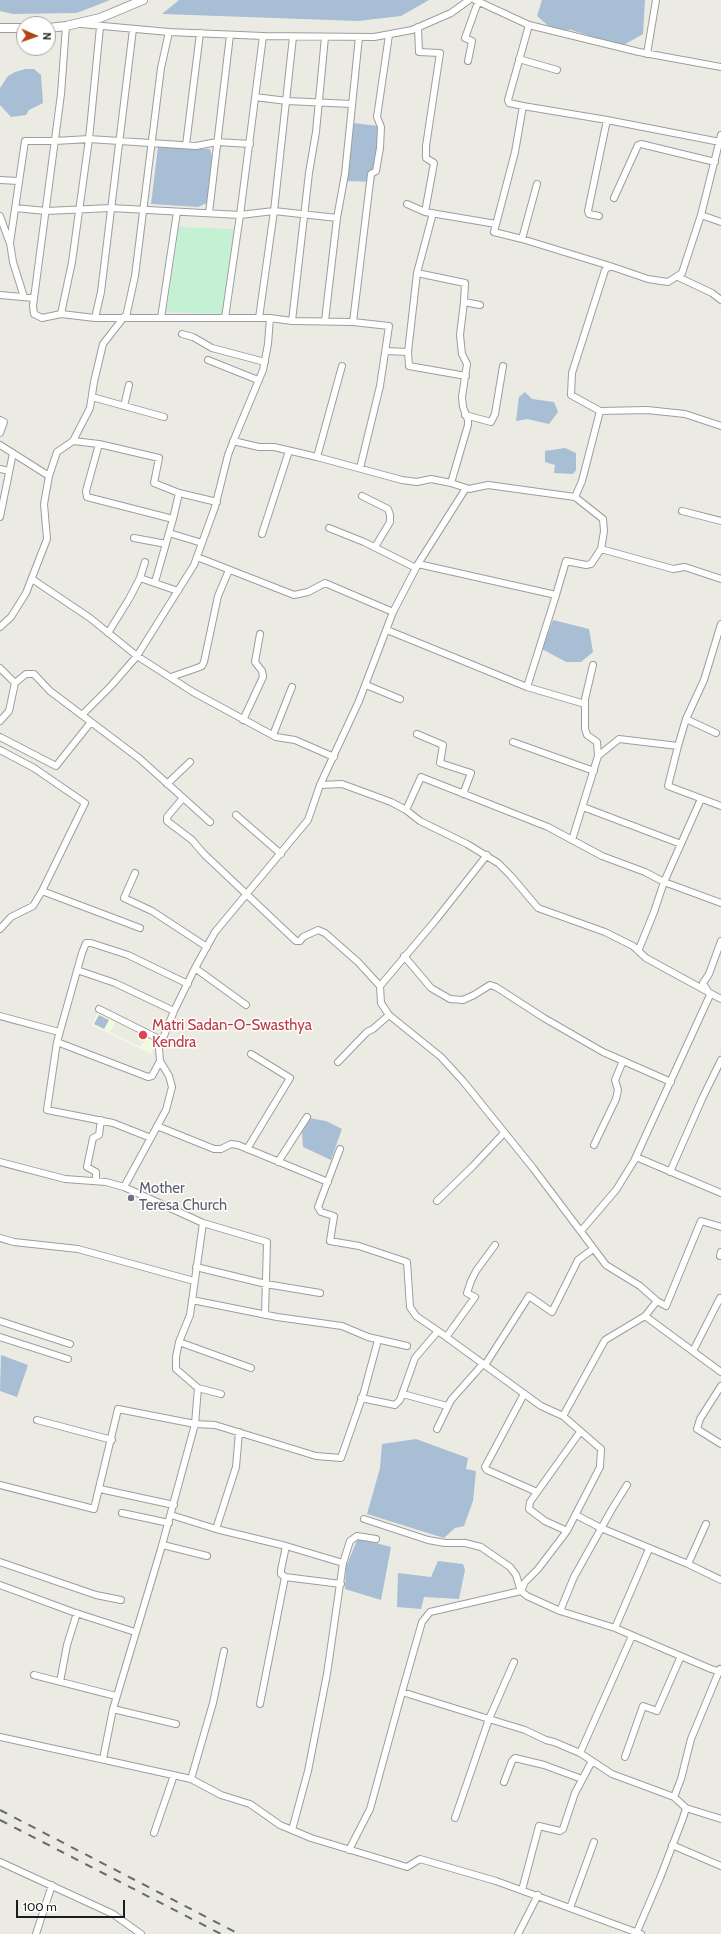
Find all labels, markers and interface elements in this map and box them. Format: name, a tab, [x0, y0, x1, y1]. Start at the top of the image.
north arrow	[16, 16, 56, 56]
text: N	[40, 32, 54, 41]
place label: Matri Sadan-O-Swasthya Kendra	[152, 1017, 312, 1052]
marker: Matri Sadan-O-Swasthya Kendra	[137, 1029, 149, 1041]
place label: Mother Teresa Church	[139, 1180, 227, 1215]
marker: Mother Teresa Church	[126, 1193, 136, 1203]
scale bar	[18, 1892, 127, 1918]
text: 100 m	[23, 1899, 57, 1914]

